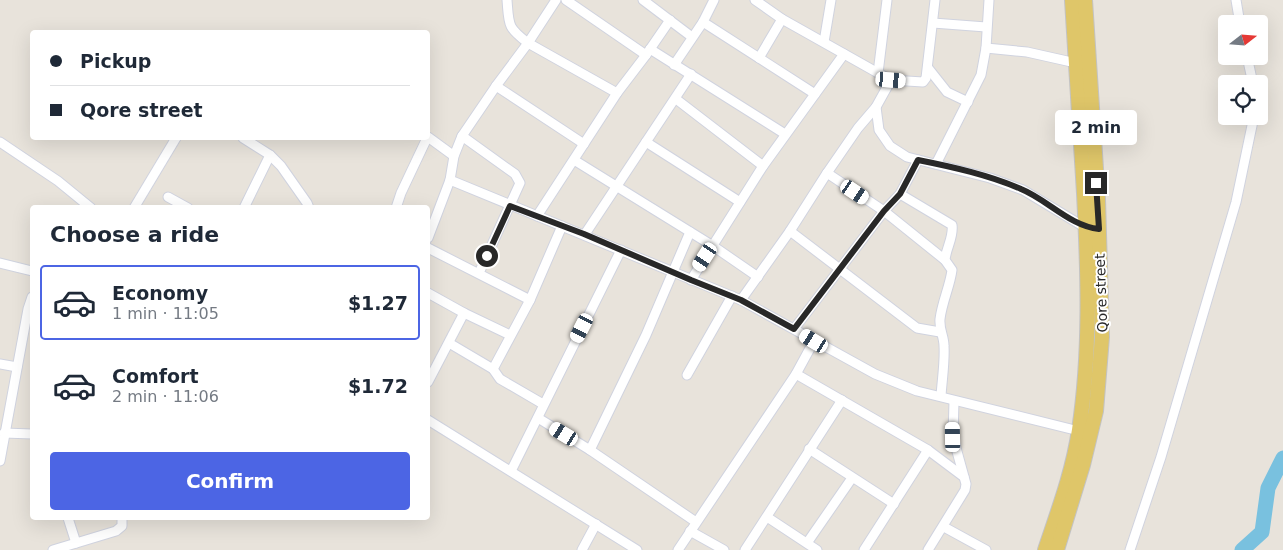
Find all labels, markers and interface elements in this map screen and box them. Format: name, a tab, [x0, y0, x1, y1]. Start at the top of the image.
north arrow	[1218, 15, 1268, 65]
map controls	[1218, 15, 1268, 125]
text: Pickup	[80, 50, 151, 72]
car	[875, 71, 906, 89]
button: locate	[1218, 75, 1268, 125]
text: Qore street	[80, 99, 203, 121]
callout: 2 min	[1055, 110, 1137, 146]
text: 2 min	[1071, 118, 1121, 137]
route end	[1085, 172, 1107, 194]
car	[838, 177, 871, 207]
text: Choose a ride	[50, 222, 219, 247]
car	[690, 240, 719, 274]
route start	[476, 245, 498, 267]
street label: Qore street	[1092, 253, 1110, 333]
icon: car	[52, 280, 97, 325]
text: Economy	[112, 282, 208, 304]
text: $1.27	[348, 292, 408, 314]
text: 1 min · 11:05	[112, 304, 219, 323]
car	[568, 311, 595, 345]
car	[797, 327, 830, 355]
icon: car	[52, 363, 97, 408]
text: Comfort	[112, 365, 199, 387]
text: $1.72	[348, 375, 408, 397]
text: 2 min · 11:06	[112, 387, 219, 406]
car	[547, 420, 580, 448]
car	[945, 422, 960, 452]
button: Confirm	[50, 452, 410, 510]

